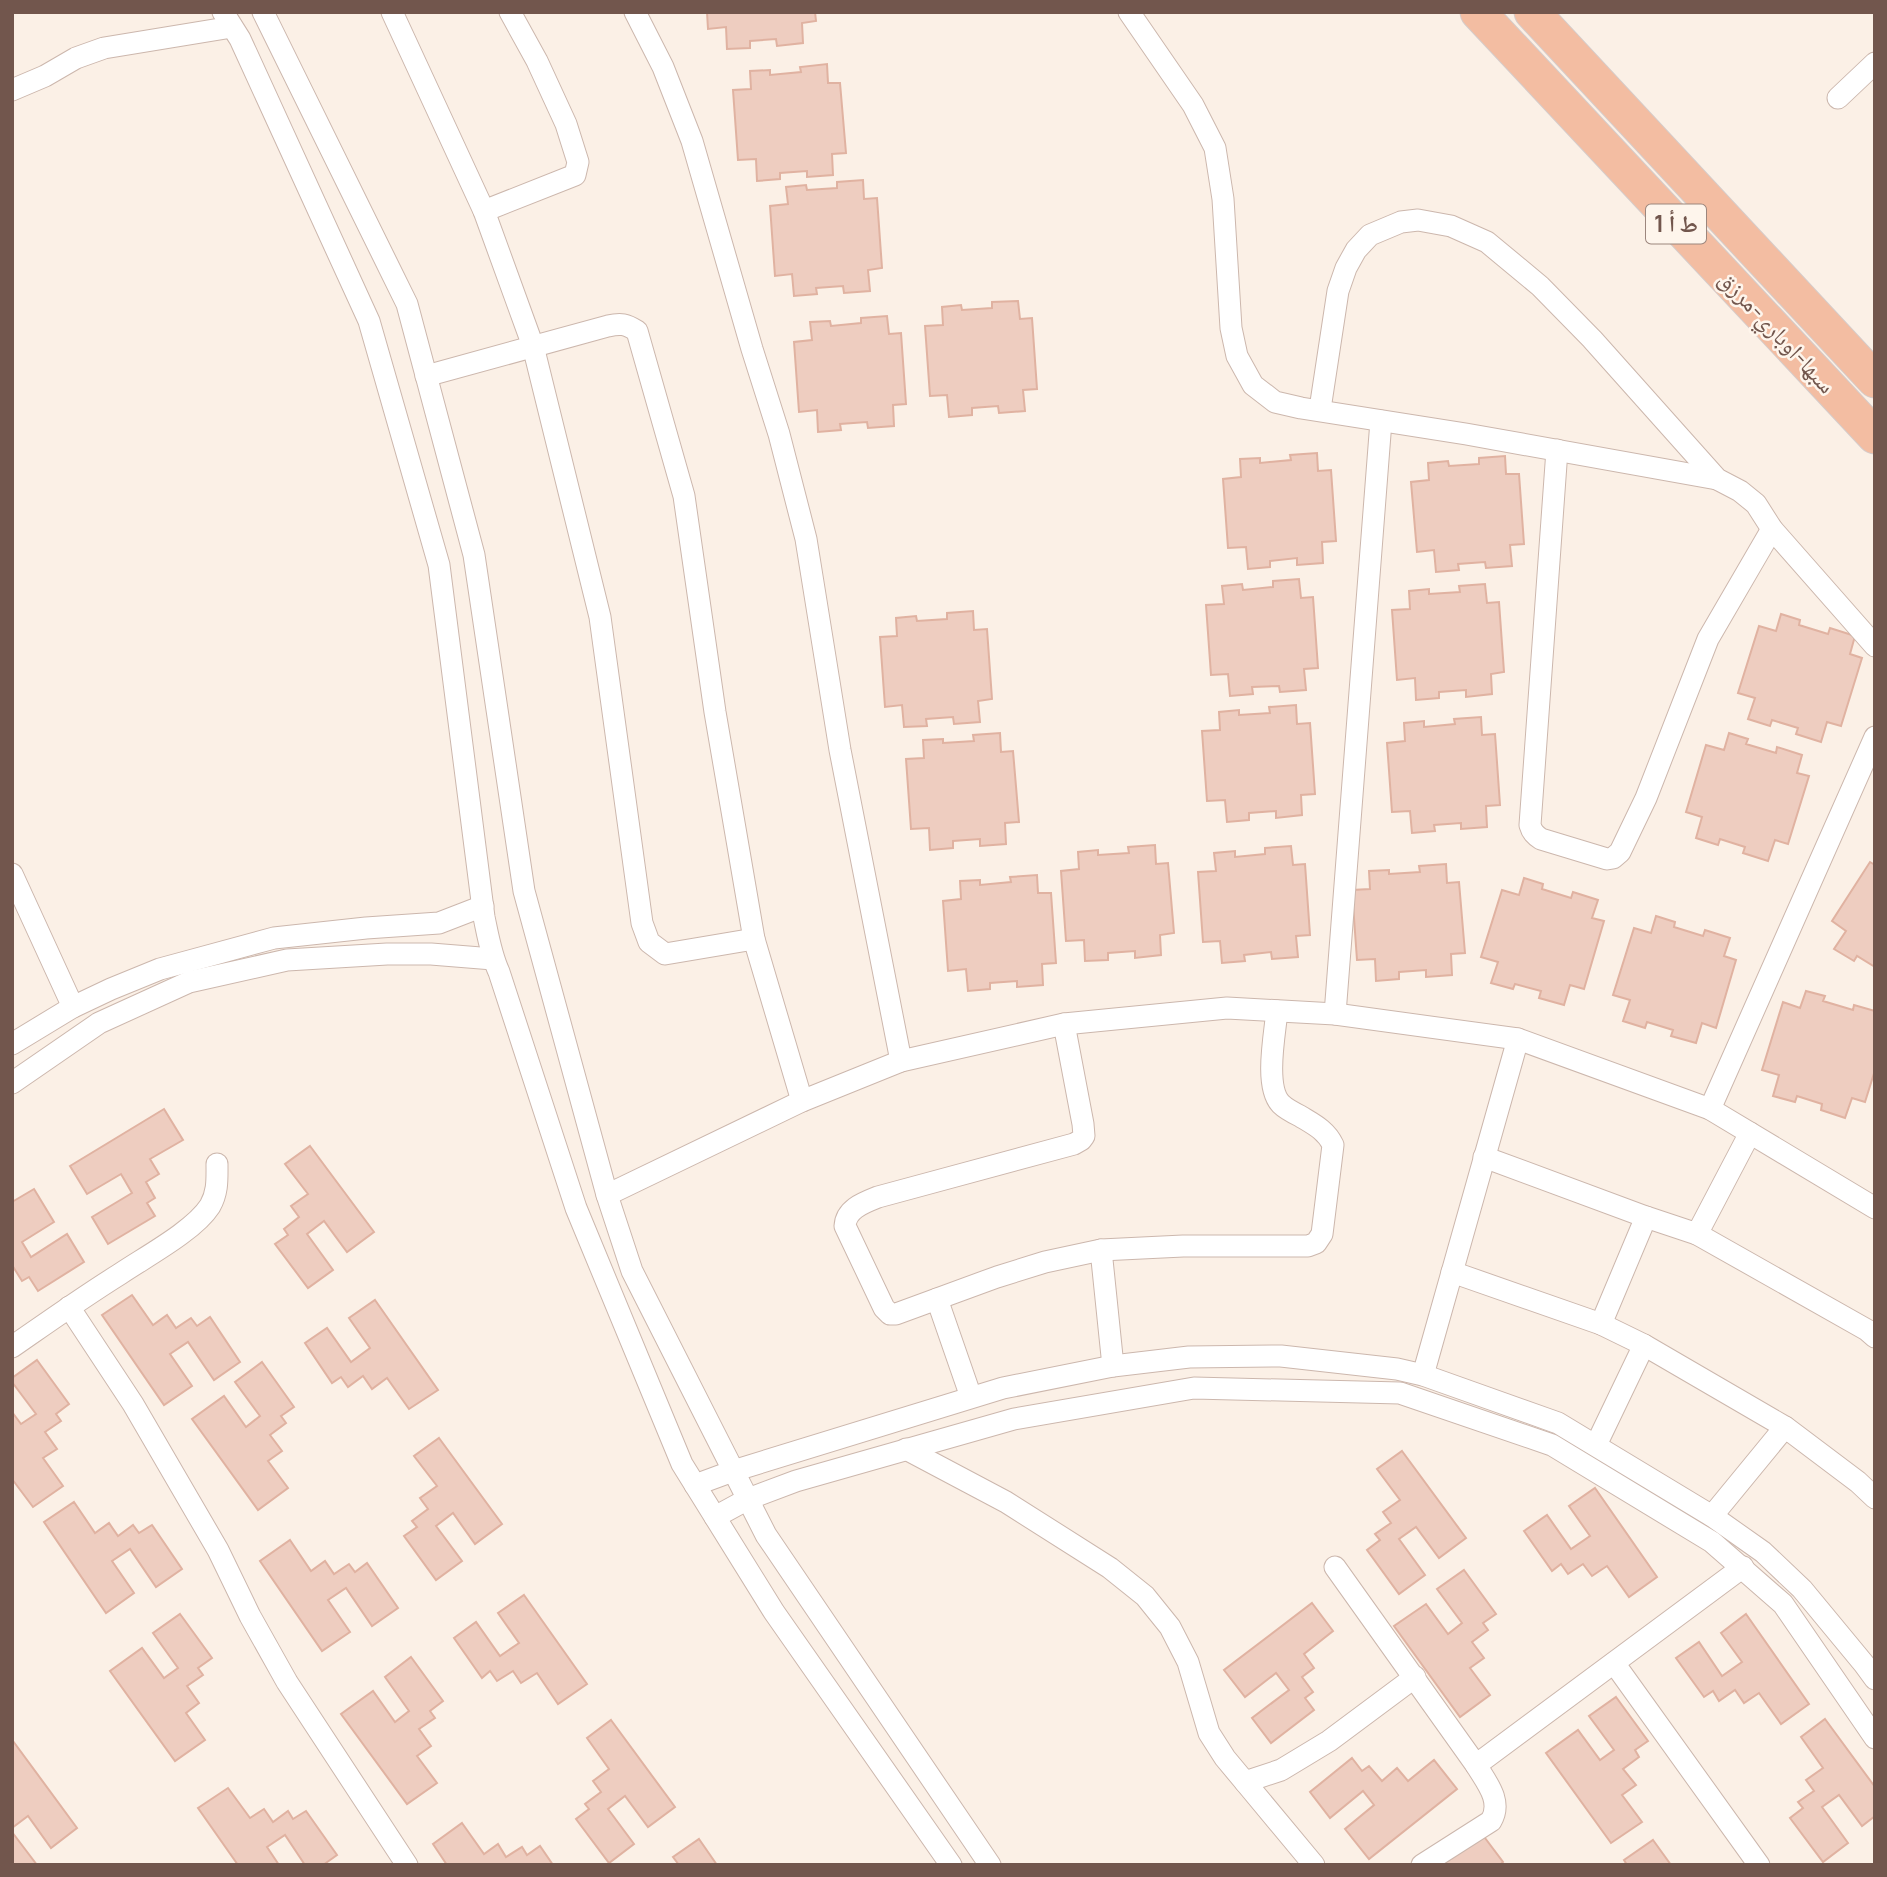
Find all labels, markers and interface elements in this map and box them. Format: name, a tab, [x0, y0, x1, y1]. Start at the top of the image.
road number: ط أ 1	[1646, 204, 1706, 244]
street label: سبها-اوباري-مرزق	[1709, 262, 1844, 403]

